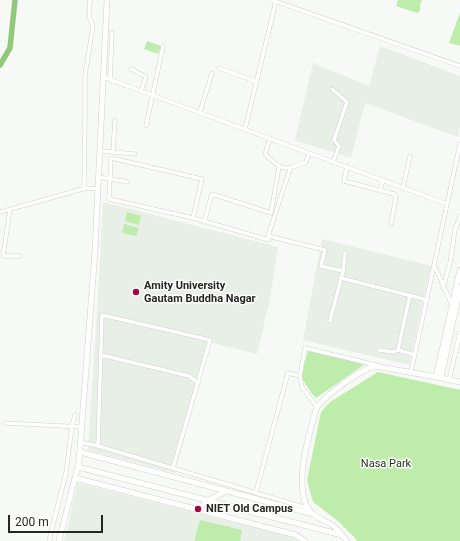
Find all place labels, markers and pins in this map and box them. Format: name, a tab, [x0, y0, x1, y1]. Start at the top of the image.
place label: Amity University Gautam Buddha Nagar	[144, 279, 256, 305]
marker: Amity University Gautam Buddha Nagar	[131, 287, 141, 297]
place label: NIET Old Campus	[206, 502, 293, 516]
marker: NIET Old Campus	[193, 504, 203, 514]

